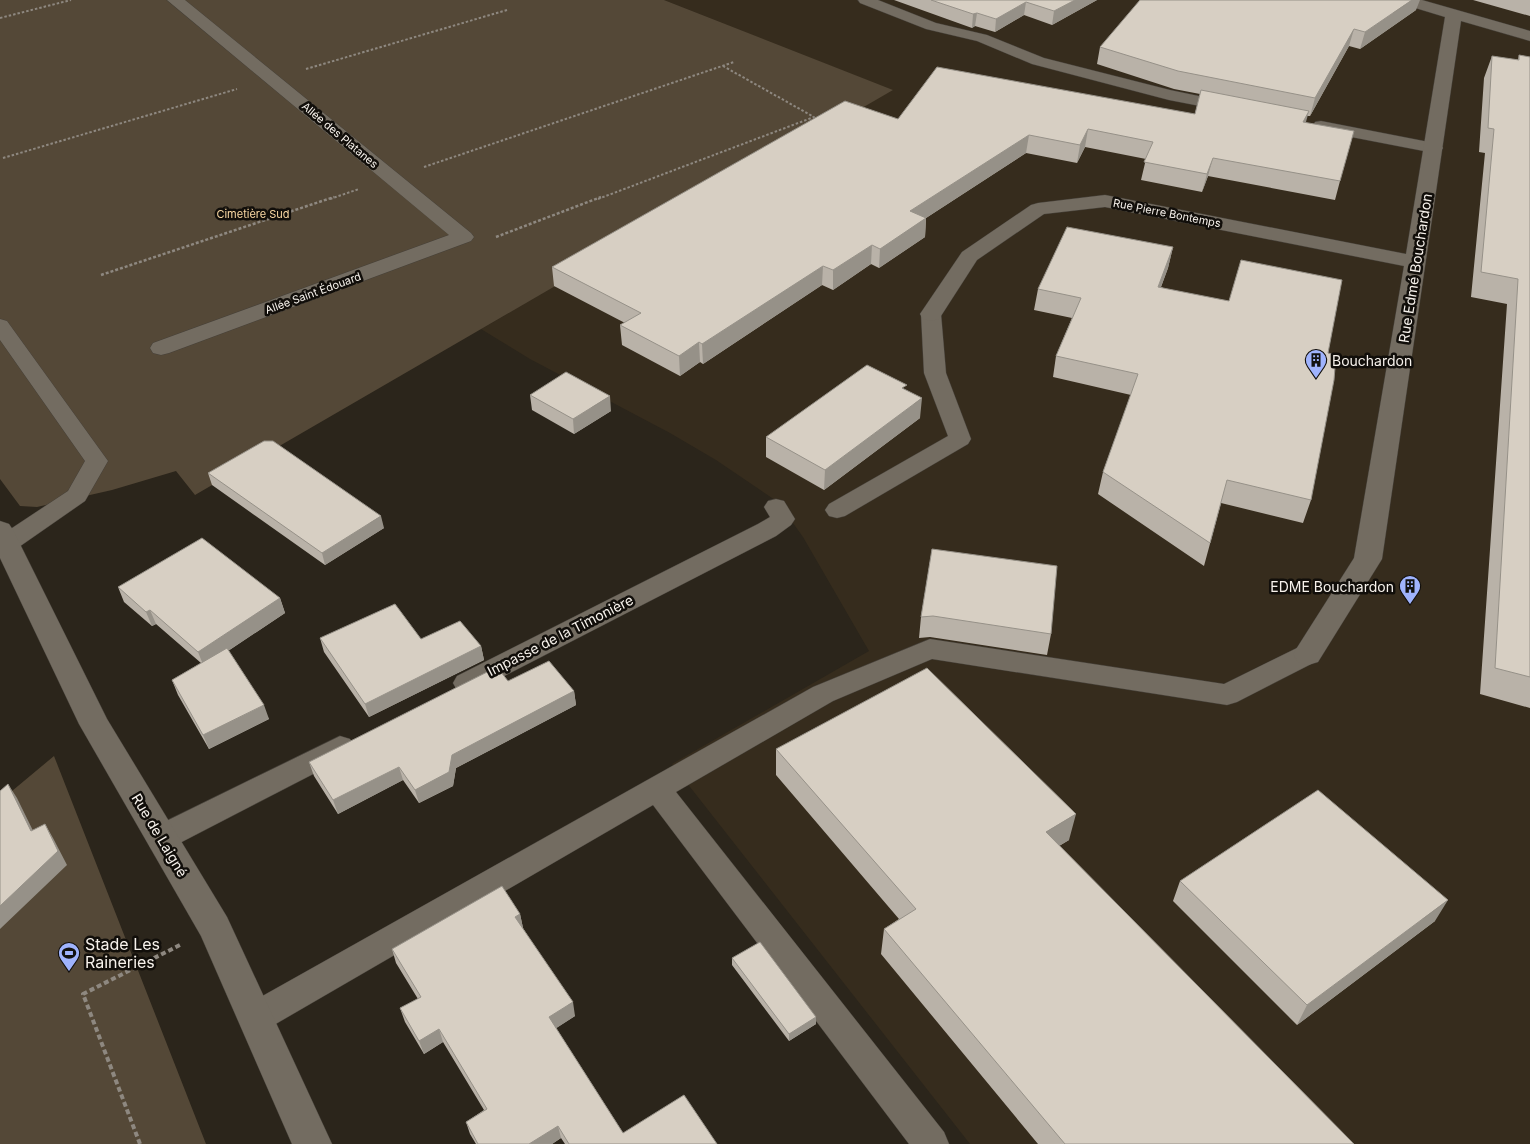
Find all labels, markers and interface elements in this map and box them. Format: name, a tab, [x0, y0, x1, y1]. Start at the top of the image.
street label: Allée des Platanes	[299, 99, 381, 171]
street label: Rue Edmé Bouchardon	[1395, 192, 1435, 344]
street label: Rue Pierre Bontemps	[1112, 196, 1222, 230]
park label: Cimetière Sud	[216, 207, 290, 221]
street label: Allée Saint Édouard	[263, 269, 363, 317]
building icon: Bouchardon	[1304, 348, 1328, 379]
place label: Bouchardon	[1332, 352, 1412, 369]
building icon: EDME Bouchardon	[1398, 574, 1422, 605]
place label: EDME Bouchardon	[1270, 578, 1394, 595]
street label: Impasse de la Timonière	[484, 591, 636, 679]
street label: Rue de Laigné	[128, 790, 192, 880]
place label: Stade Les Raineries	[85, 934, 160, 972]
sports icon: Stade Les Raineries	[57, 941, 81, 972]

